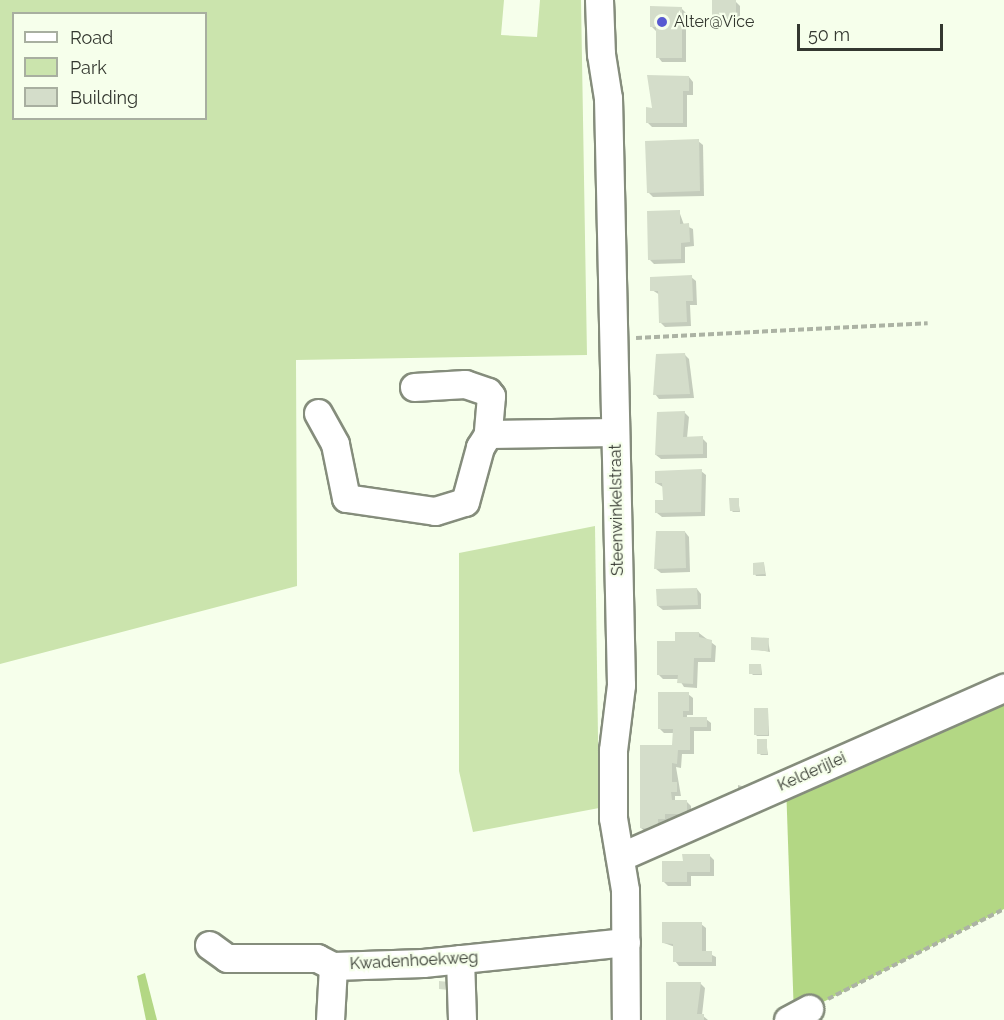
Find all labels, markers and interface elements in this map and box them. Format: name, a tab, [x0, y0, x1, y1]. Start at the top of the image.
legend	[12, 12, 207, 120]
place label: Alter@Vice	[674, 12, 754, 32]
scale bar	[800, 12, 946, 50]
marker: Alter@Vice	[655, 15, 669, 29]
text: 50 m	[808, 24, 850, 45]
text: Road	[70, 27, 113, 48]
text: Park	[70, 57, 107, 78]
text: Building	[70, 87, 138, 108]
street label: Steenwinkelstraat	[606, 444, 628, 576]
street label: Kelderijlei	[775, 748, 849, 796]
street label: Kwadenhoekweg	[349, 948, 479, 974]

